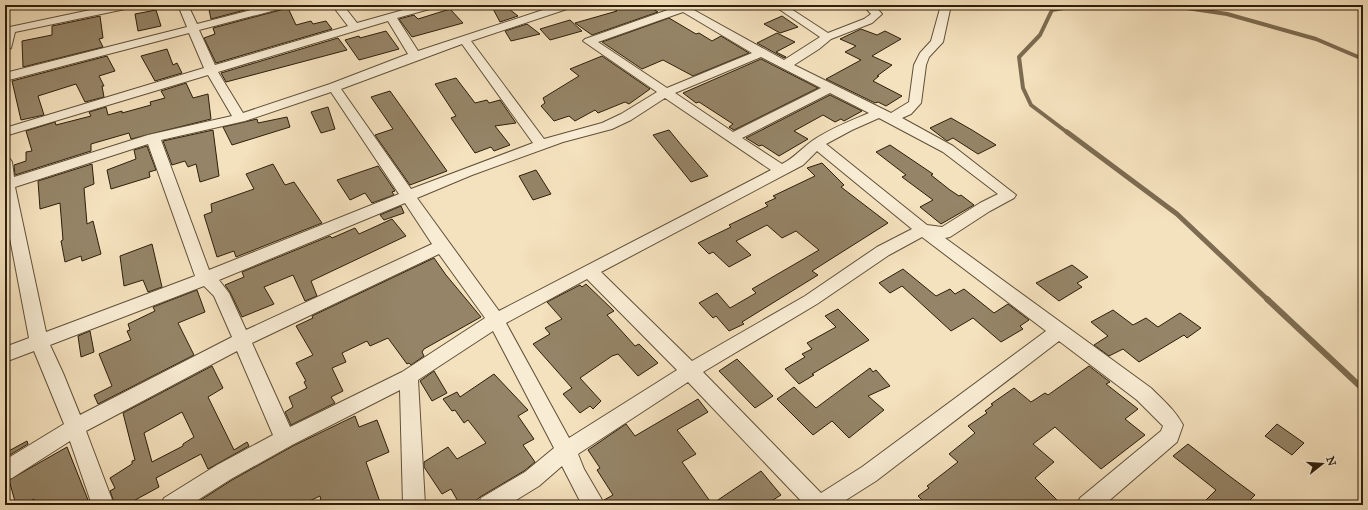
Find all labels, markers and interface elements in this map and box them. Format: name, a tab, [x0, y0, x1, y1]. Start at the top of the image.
north arrow	[1302, 444, 1342, 484]
text: N	[1324, 455, 1339, 468]

